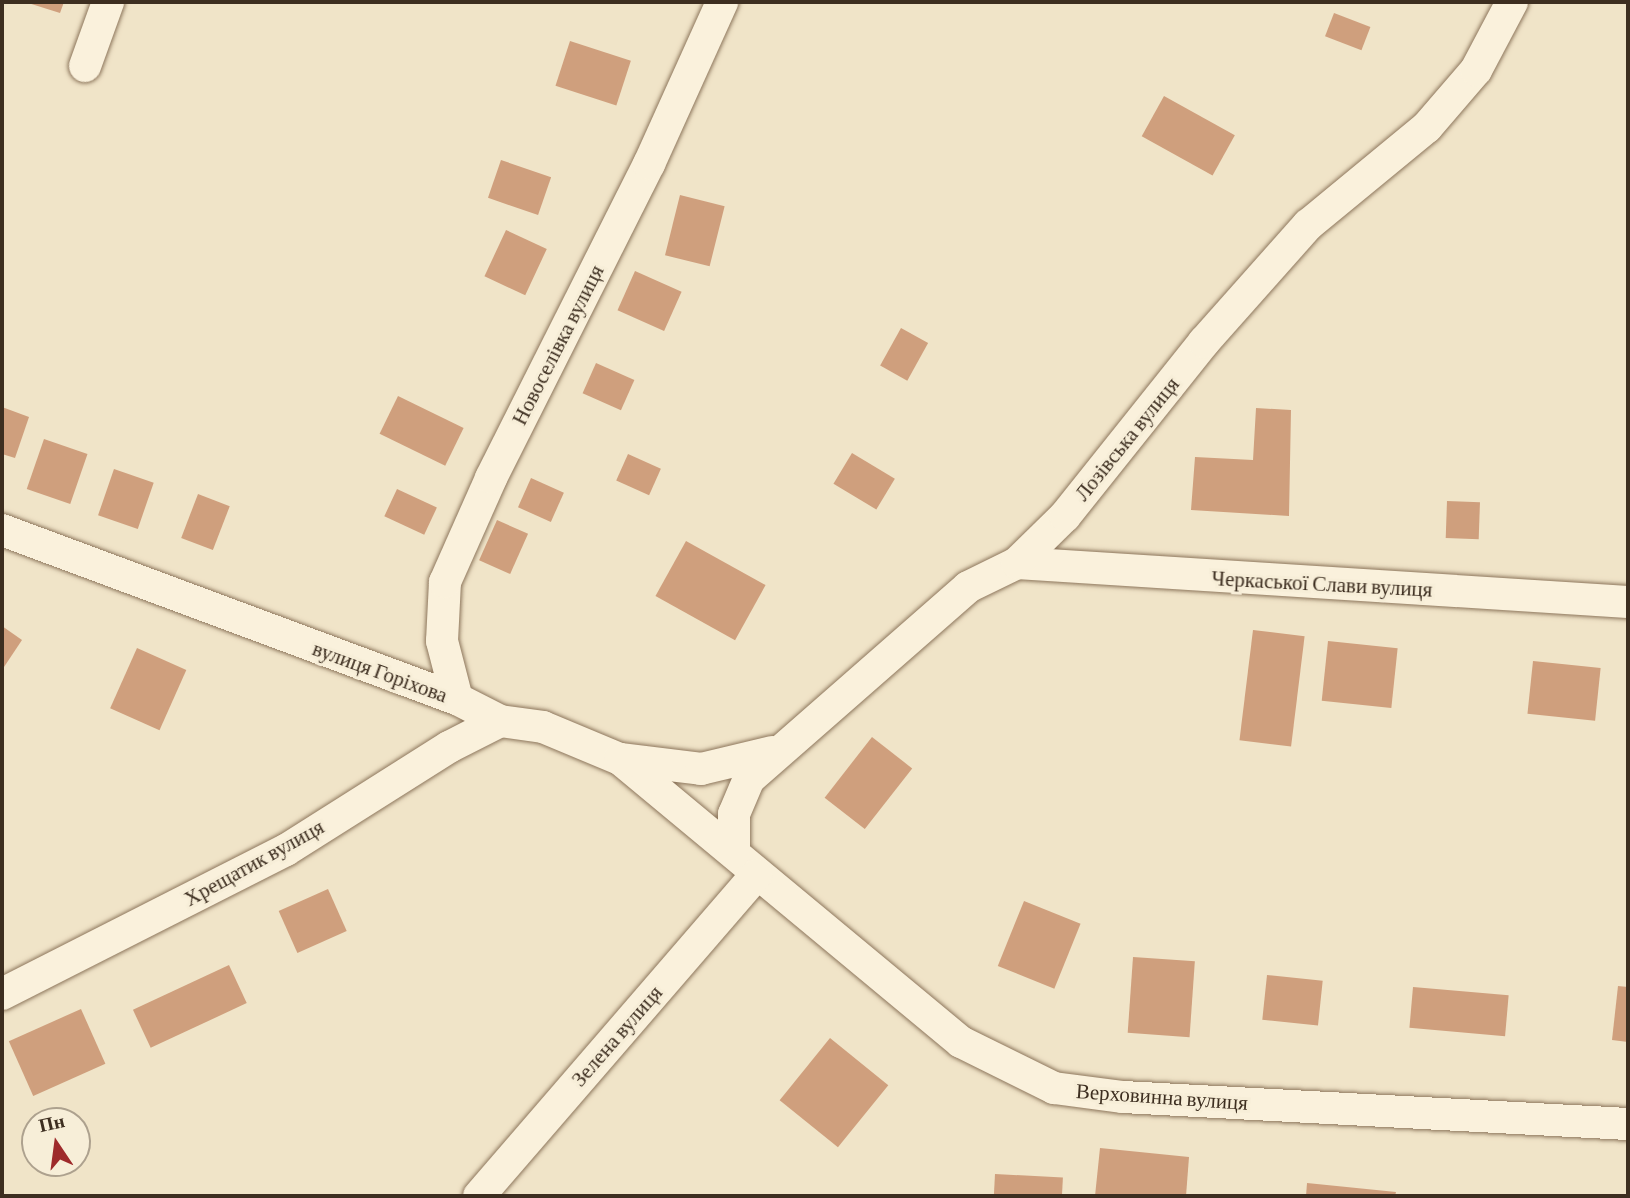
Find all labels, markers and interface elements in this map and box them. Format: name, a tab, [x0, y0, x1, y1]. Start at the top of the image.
street label: Новоселівка вулиця	[507, 261, 609, 429]
street label: Лозівська вулиця	[1070, 372, 1184, 506]
street label: Черкаської Слави вулиця	[1211, 566, 1433, 602]
street label: вулиця Горіхова	[309, 636, 451, 708]
street label: Хрещатик вулиця	[180, 814, 328, 912]
street label: Зелена вулиця	[566, 980, 668, 1092]
street label: Верховинна вулиця	[1075, 1078, 1249, 1116]
north arrow	[21, 1107, 91, 1177]
text: Пн	[37, 1110, 67, 1136]

